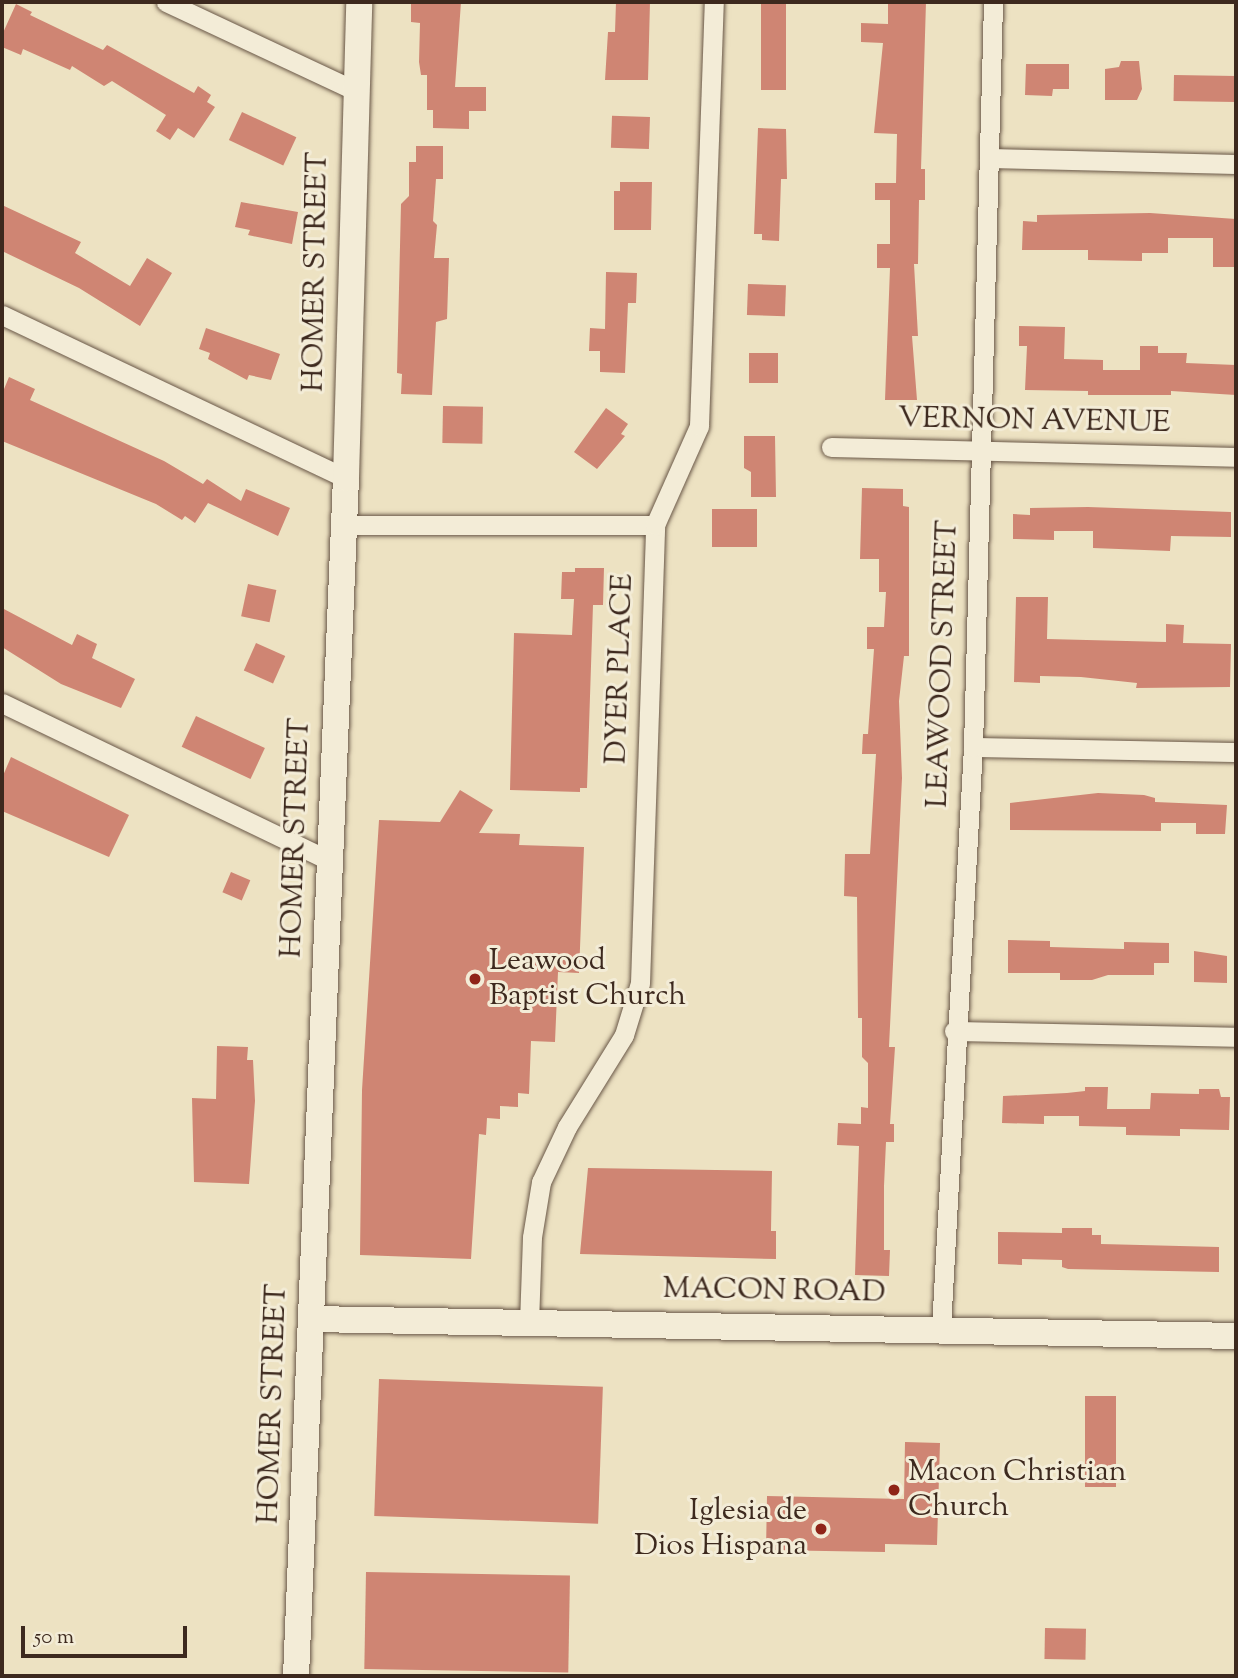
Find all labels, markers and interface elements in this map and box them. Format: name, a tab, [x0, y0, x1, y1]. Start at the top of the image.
street label: HOMER STREET	[297, 152, 337, 392]
street label: VERNON AVENUE	[898, 402, 1170, 442]
street label: LEAWOOD STREET	[921, 519, 967, 809]
street label: DYER PLACE	[600, 573, 642, 765]
street label: HOMER STREET	[275, 717, 319, 959]
place label: Leawood Baptist Church	[489, 944, 686, 1014]
marker: Leawood Baptist Church	[467, 971, 483, 987]
street label: MACON ROAD	[662, 1272, 886, 1312]
street label: HOMER STREET	[252, 1283, 296, 1525]
place label: Macon Christian Church	[908, 1455, 1126, 1526]
marker: Macon Christian Church	[886, 1482, 902, 1498]
place label: Iglesia de Dios Hispana	[634, 1494, 807, 1564]
marker: Iglesia de Dios Hispana	[813, 1521, 829, 1537]
scale bar	[24, 1612, 191, 1656]
text: 50 m	[34, 1623, 74, 1653]

